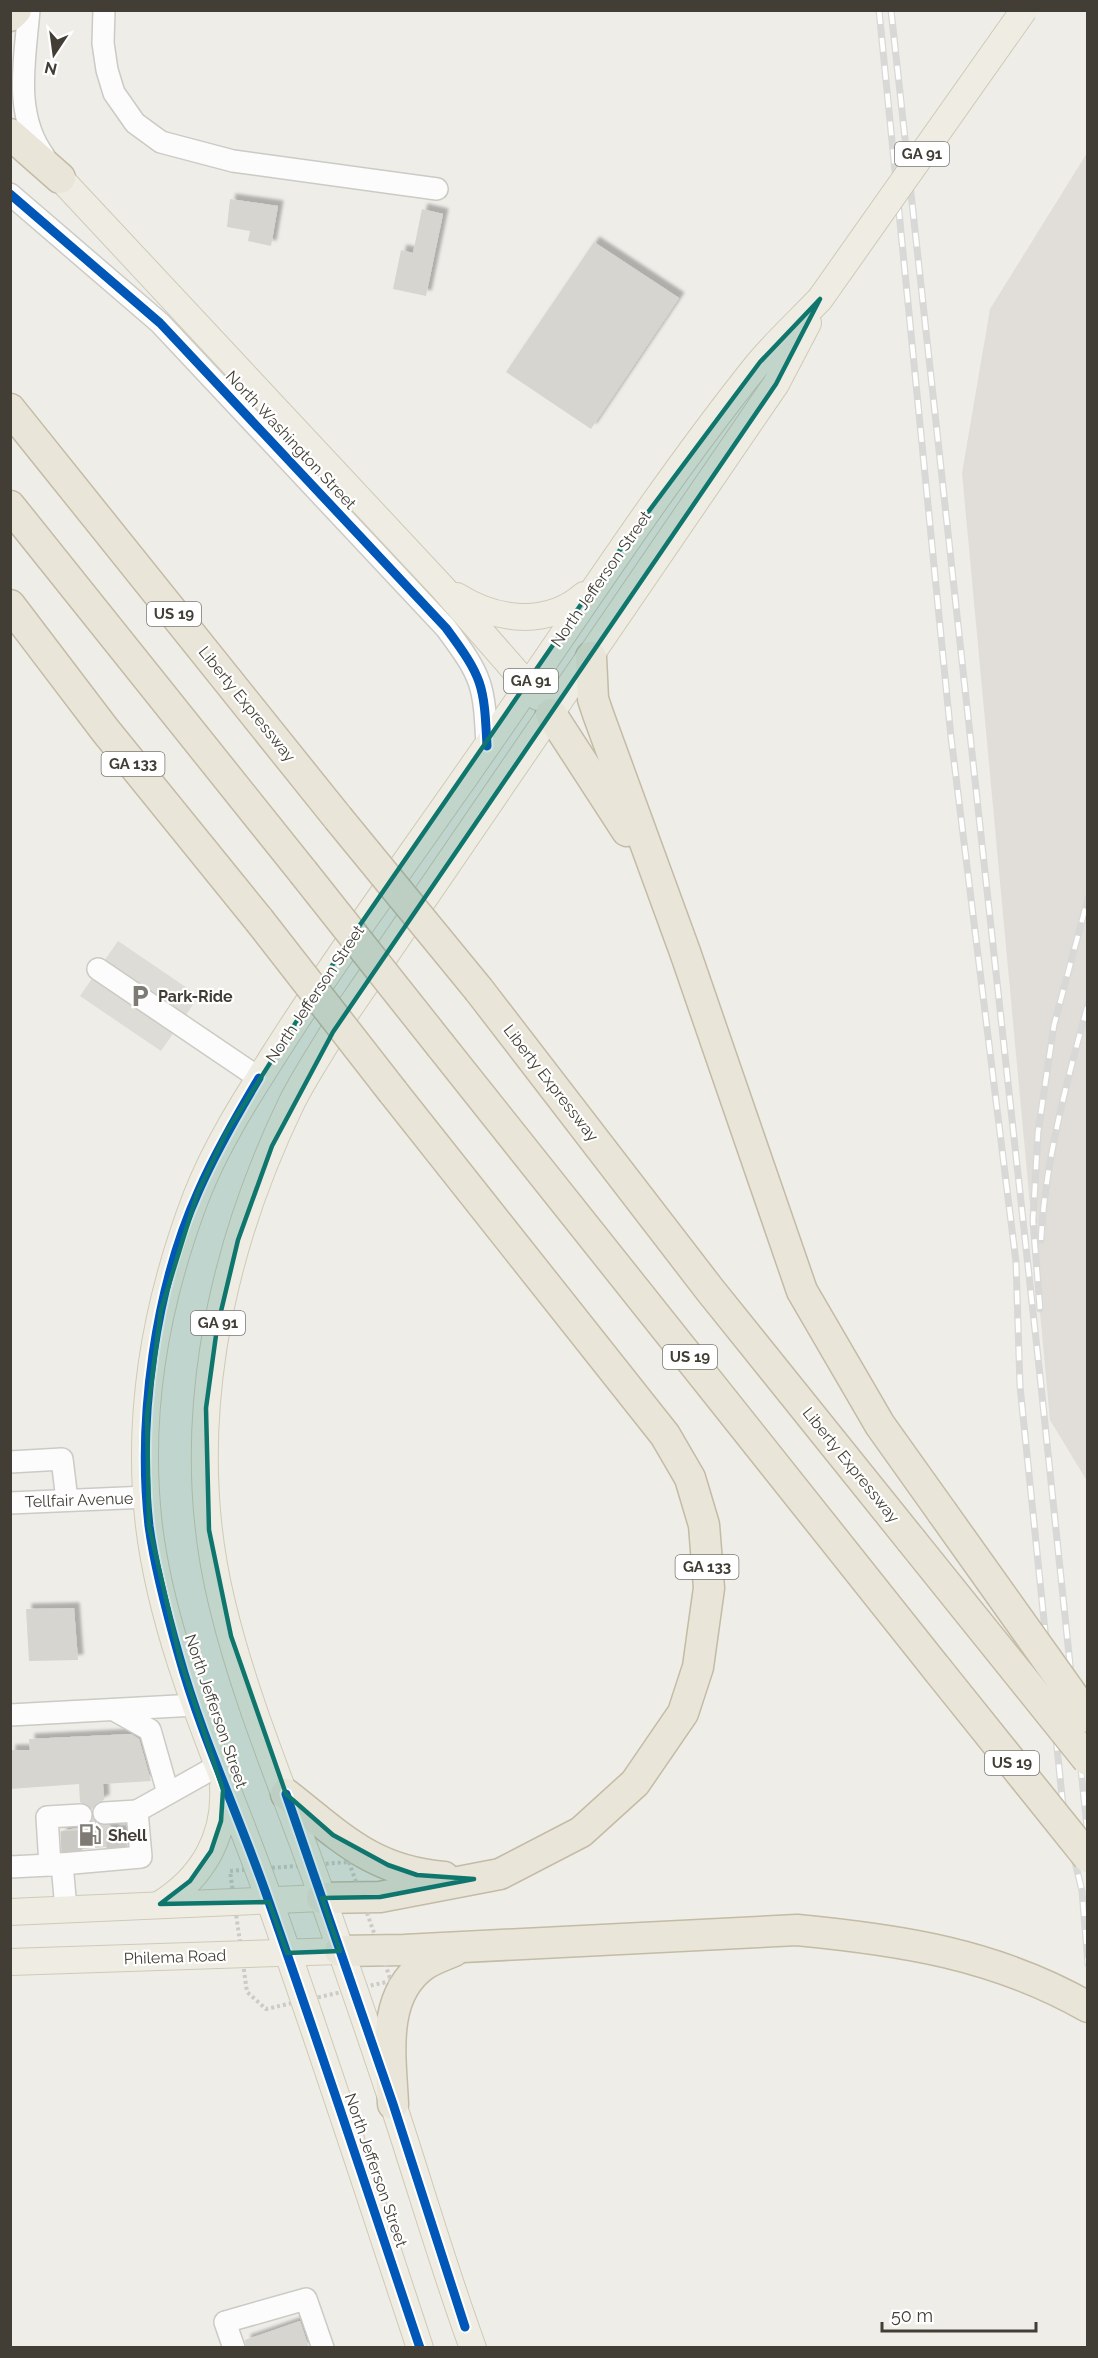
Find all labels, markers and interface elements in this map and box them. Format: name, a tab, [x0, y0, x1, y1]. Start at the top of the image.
north arrow	[24, 24, 84, 84]
text: N	[43, 57, 59, 79]
road number: GA 91	[895, 142, 949, 166]
street label: North Washington Street	[222, 367, 361, 514]
street label: North Jefferson Street	[547, 507, 655, 651]
road number: US 19	[147, 602, 201, 626]
street label: Liberty Expressway	[195, 642, 300, 766]
road number: GA 91	[504, 669, 558, 693]
road number: GA 133	[102, 752, 164, 776]
street label: North Jefferson Street	[262, 921, 368, 1066]
parking icon: Park-Ride	[127, 983, 153, 1009]
place label: Park-Ride	[158, 987, 233, 1006]
street label: Liberty Expressway	[499, 1021, 603, 1145]
road number: GA 91	[191, 1311, 245, 1335]
road number: US 19	[663, 1345, 717, 1369]
street label: Liberty Expressway	[799, 1403, 904, 1527]
street label: Tellfair Avenue	[24, 1489, 134, 1511]
road number: GA 133	[676, 1555, 738, 1579]
street label: North Jefferson Street	[181, 1631, 252, 1791]
road number: US 19	[985, 1751, 1039, 1775]
fuel station icon: Shell	[77, 1822, 103, 1848]
place label: Shell	[108, 1826, 148, 1845]
street label: Philema Road	[123, 1946, 227, 1968]
street label: North Jefferson Street	[341, 2090, 412, 2250]
scale bar	[882, 2295, 1036, 2333]
text: 50 m	[891, 2305, 933, 2326]

